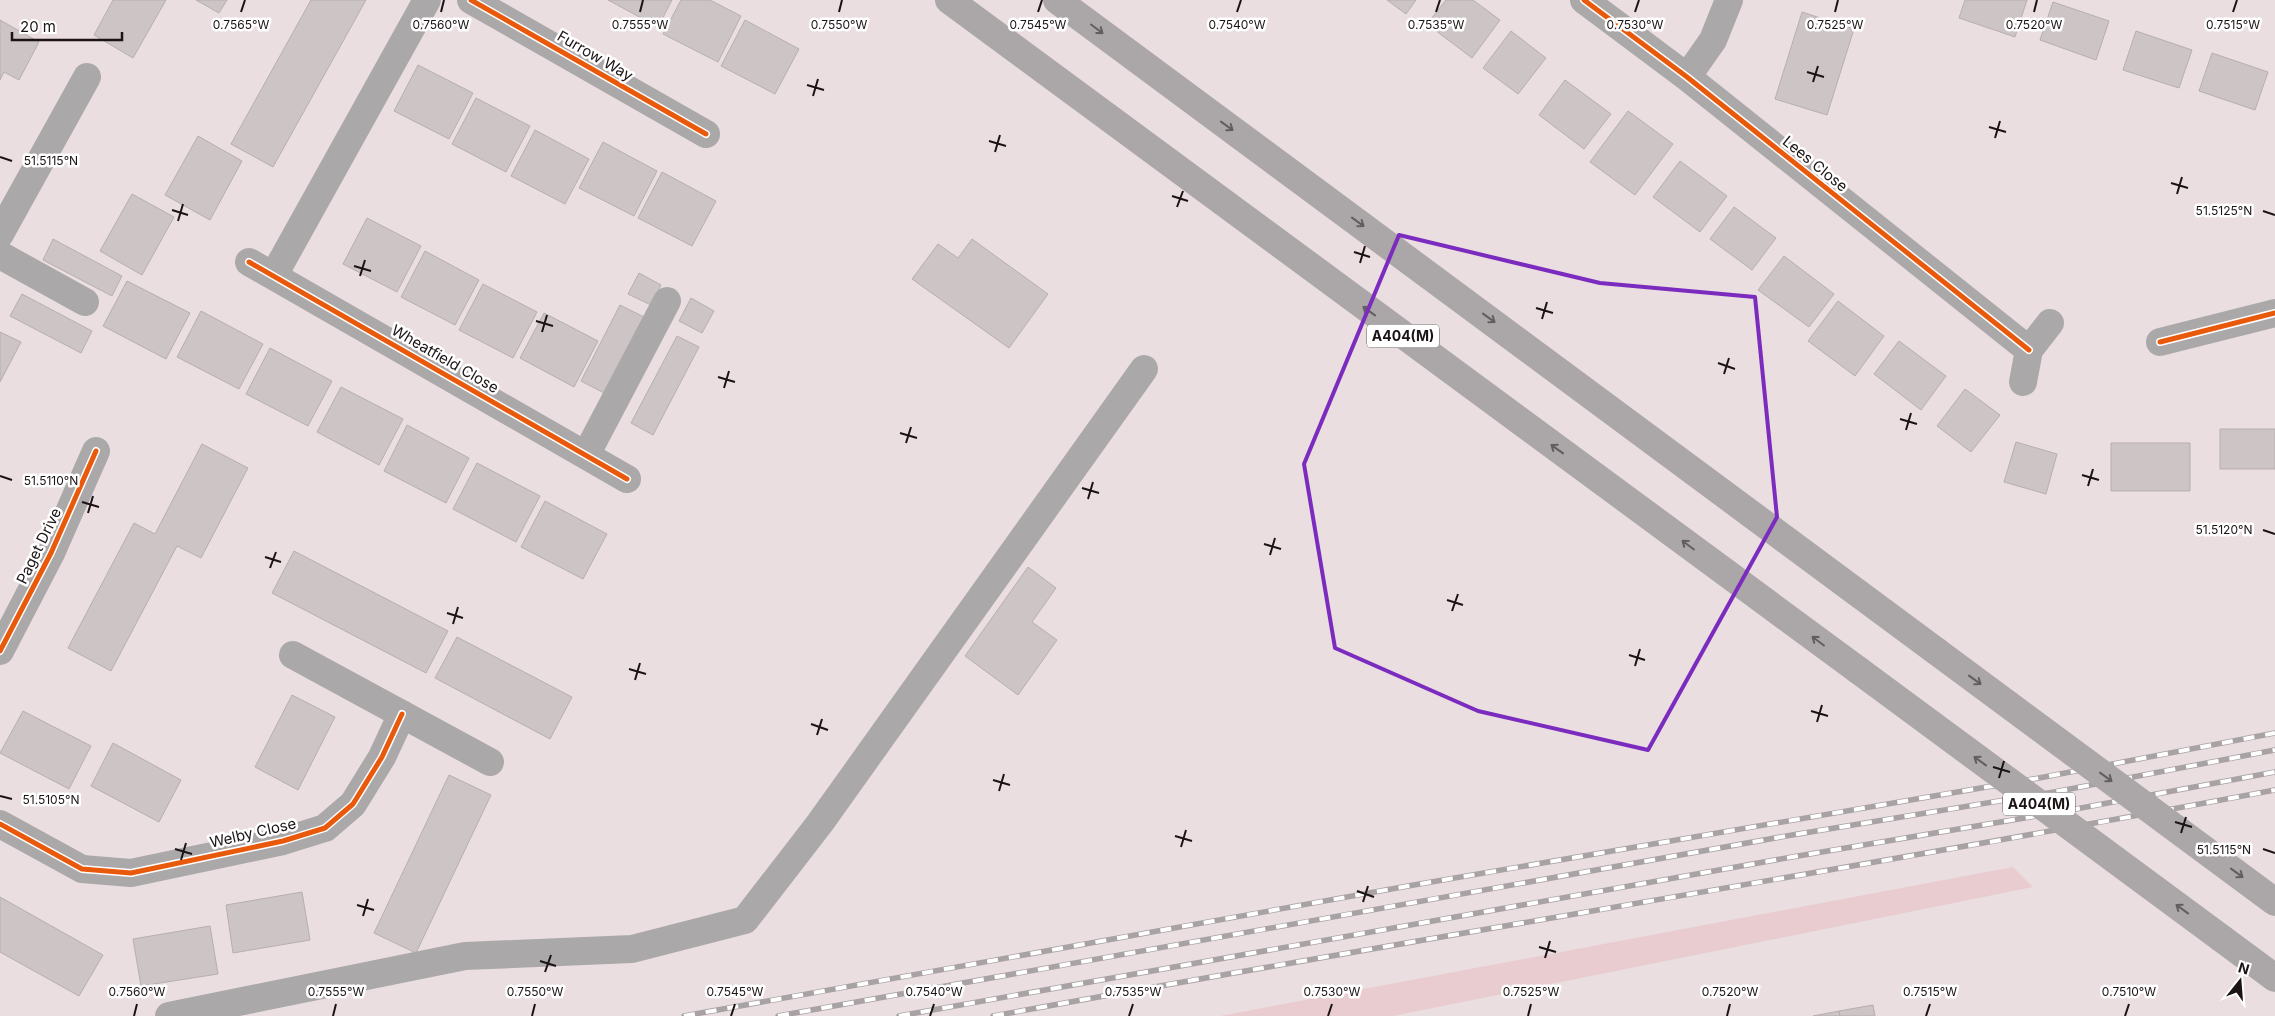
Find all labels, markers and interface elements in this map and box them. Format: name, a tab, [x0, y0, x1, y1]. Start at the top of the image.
scale bar	[12, 10, 122, 42]
text: 20 m	[20, 17, 56, 36]
text: 0.7565°W	[213, 17, 269, 32]
text: 0.7560°W	[413, 17, 470, 32]
text: 0.7555°W	[612, 17, 668, 32]
text: 0.7550°W	[811, 17, 868, 32]
text: 0.7545°W	[1010, 17, 1067, 32]
text: 0.7540°W	[1208, 17, 1266, 32]
text: 0.7535°W	[1408, 17, 1464, 32]
text: 0.7530°W	[1607, 17, 1664, 32]
text: 0.7525°W	[1807, 17, 1863, 32]
text: 0.7520°W	[2006, 17, 2063, 32]
text: 0.7515°W	[2206, 17, 2260, 32]
one-way arrow	[1090, 24, 1104, 34]
street label: Furrow Way	[554, 26, 637, 85]
one-way arrow	[1220, 120, 1233, 131]
street label: Lees Close	[1779, 132, 1852, 196]
text: 51.5115°N	[24, 153, 78, 168]
text: 51.5125°N	[2196, 203, 2252, 218]
one-way arrow	[1351, 217, 1365, 227]
one-way arrow	[1362, 306, 1376, 316]
one-way arrow	[1482, 313, 1495, 324]
street label: Wheatfield Close	[388, 320, 502, 397]
road number: A404(M)	[1367, 324, 1439, 348]
one-way arrow	[1551, 443, 1564, 454]
text: 51.5110°N	[24, 473, 78, 488]
street label: Paget Drive	[12, 505, 65, 587]
text: 51.5120°N	[2195, 522, 2253, 537]
one-way arrow	[1682, 539, 1695, 550]
one-way arrow	[1812, 636, 1825, 647]
one-way arrow	[1968, 675, 1981, 686]
one-way arrow	[1973, 756, 1987, 766]
one-way arrow	[2099, 772, 2113, 782]
text: 51.5105°N	[22, 792, 80, 807]
road number: A404(M)	[2003, 792, 2075, 816]
street label: Welby Close	[208, 813, 298, 852]
text: 51.5115°N	[2197, 842, 2251, 857]
one-way arrow	[2230, 868, 2244, 878]
one-way arrow	[2175, 904, 2189, 914]
north arrow	[2215, 956, 2265, 1006]
text: N	[2236, 958, 2252, 978]
text: 0.7560°W	[109, 984, 166, 999]
text: 0.7555°W	[308, 984, 364, 999]
text: 0.7550°W	[507, 984, 564, 999]
text: 0.7545°W	[707, 984, 764, 999]
text: 0.7540°W	[905, 984, 963, 999]
text: 0.7535°W	[1105, 984, 1161, 999]
text: 0.7530°W	[1304, 984, 1361, 999]
text: 0.7525°W	[1503, 984, 1559, 999]
text: 0.7520°W	[1702, 984, 1759, 999]
text: 0.7515°W	[1903, 984, 1957, 999]
text: 0.7510°W	[2102, 984, 2156, 999]

